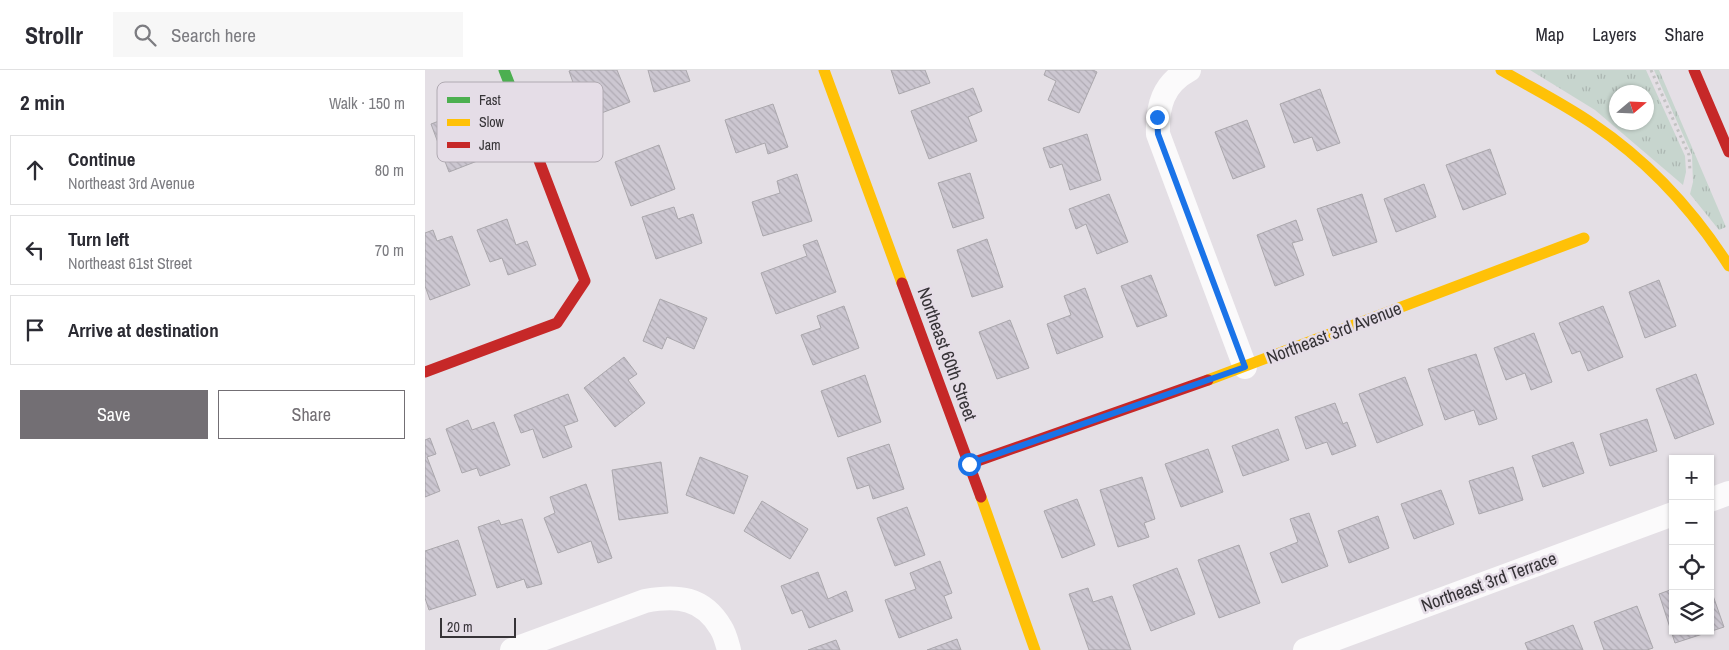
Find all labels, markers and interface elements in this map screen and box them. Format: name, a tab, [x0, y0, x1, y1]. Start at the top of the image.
search box	[113, 12, 463, 57]
text: Strollr	[25, 19, 83, 51]
icon: search	[131, 21, 159, 49]
text: Search here	[171, 22, 256, 48]
text: Map	[1536, 22, 1564, 47]
text: Layers	[1592, 22, 1637, 47]
text: Share	[1665, 22, 1704, 47]
legend	[437, 82, 603, 162]
north arrow	[1609, 85, 1654, 130]
text: 2 min	[20, 88, 65, 117]
text: Fast	[479, 91, 501, 109]
text: Walk · 150 m	[329, 92, 405, 114]
route end	[1146, 106, 1169, 129]
text: Slow	[479, 113, 505, 131]
text: Jam	[479, 136, 501, 154]
text: Continue	[68, 146, 136, 172]
icon: ahead	[21, 156, 49, 184]
text: 80 m	[375, 159, 404, 181]
text: Northeast 3rd Avenue	[68, 172, 195, 194]
text: Turn left	[68, 226, 129, 252]
icon: left	[21, 236, 49, 264]
text: 70 m	[375, 239, 404, 261]
text: Northeast 61st Street	[68, 252, 192, 274]
street label: Northeast 60th Street	[912, 284, 983, 424]
street label: Northeast 3rd Avenue	[1263, 295, 1405, 370]
icon: arrive	[21, 316, 49, 344]
text: Arrive at destination	[68, 317, 219, 343]
button: Save	[20, 390, 208, 439]
button: Share	[218, 390, 405, 439]
route start	[958, 453, 981, 476]
map controls	[1669, 455, 1714, 635]
button: +	[1669, 455, 1714, 500]
button: −	[1669, 500, 1714, 545]
street label: Northeast 3rd Terrace	[1418, 545, 1560, 618]
button: locate	[1669, 545, 1714, 590]
button: layers	[1669, 590, 1714, 635]
scale bar	[440, 615, 516, 638]
text: 20 m	[447, 618, 473, 636]

